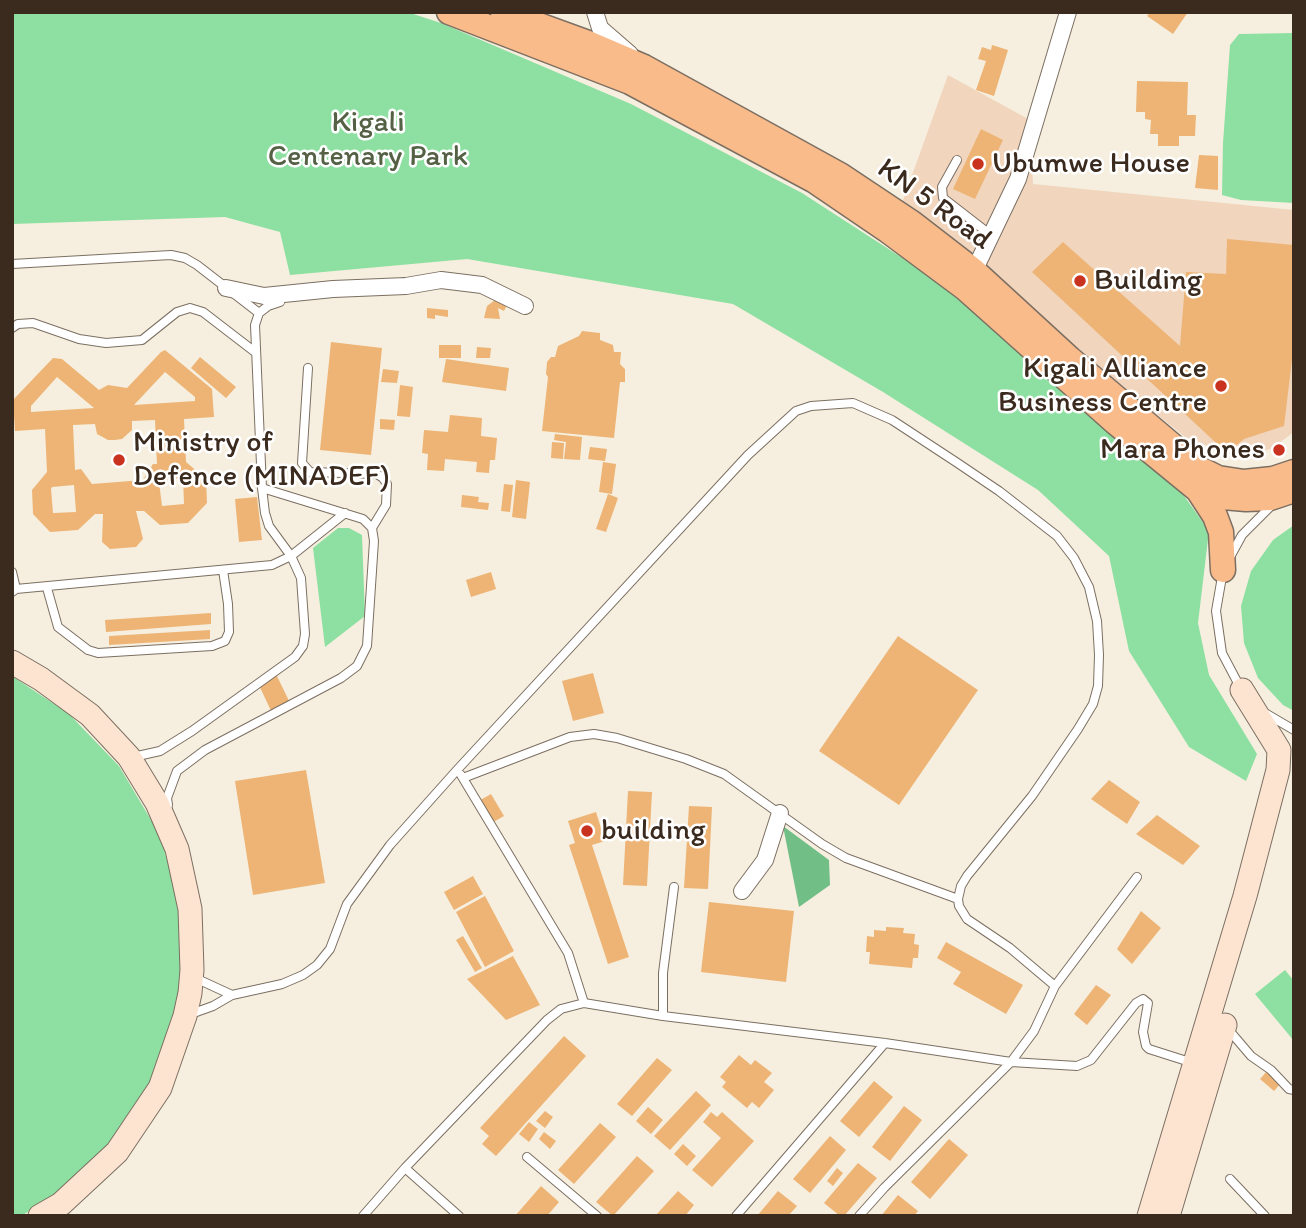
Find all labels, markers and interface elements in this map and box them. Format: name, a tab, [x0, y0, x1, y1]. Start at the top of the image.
park label: Kigali Centenary Park	[268, 105, 468, 176]
place label: Ubumwe House	[992, 146, 1190, 182]
street label: KN 5 Road	[870, 151, 998, 259]
marker: Ubumwe House	[970, 156, 986, 172]
place label: Building	[1094, 263, 1202, 299]
marker: Building	[1072, 273, 1088, 289]
place label: Kigali Alliance Business Centre	[998, 351, 1207, 422]
marker: Kigali Alliance Business Centre	[1213, 378, 1229, 394]
place label: Ministry of Defence (MINADEF)	[133, 425, 390, 495]
place label: Mara Phones	[1100, 432, 1265, 468]
marker: Mara Phones	[1271, 442, 1287, 458]
marker: Ministry of Defence (MINADEF)	[111, 452, 127, 468]
place label: building	[601, 813, 705, 849]
marker: building	[579, 823, 595, 839]

